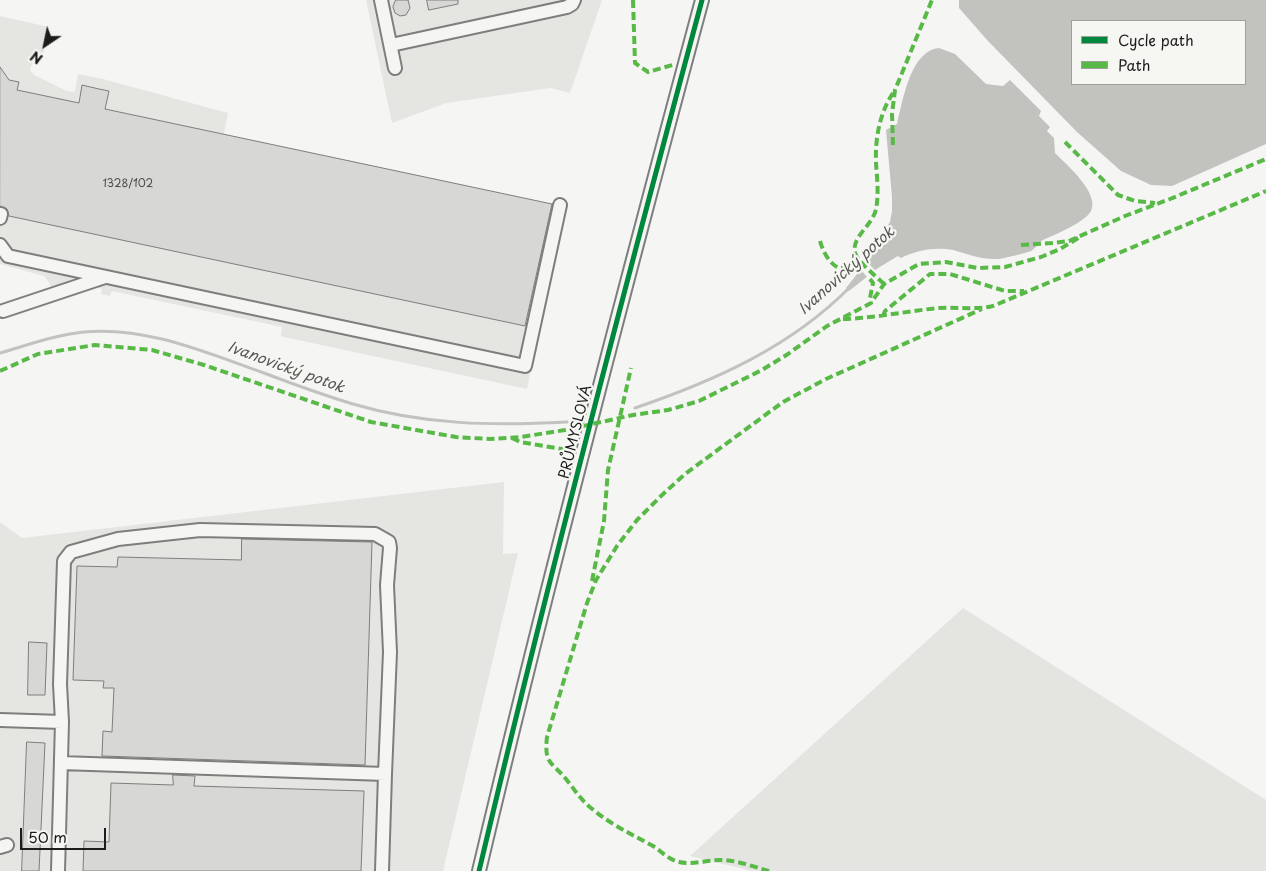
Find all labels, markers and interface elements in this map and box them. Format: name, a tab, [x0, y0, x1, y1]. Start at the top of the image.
north arrow	[20, 20, 70, 70]
legend	[1071, 20, 1246, 85]
text: Cycle path	[1118, 28, 1194, 51]
text: N	[26, 46, 47, 70]
text: Path	[1118, 53, 1150, 76]
house number: 1328/102	[103, 177, 153, 191]
water label: Ivanovický potok	[795, 223, 899, 319]
water label: Ivanovický potok	[225, 339, 347, 397]
street label: PRŮMYSLOVÁ	[556, 383, 596, 481]
scale bar	[22, 818, 109, 850]
text: 50 m	[28, 825, 67, 848]

